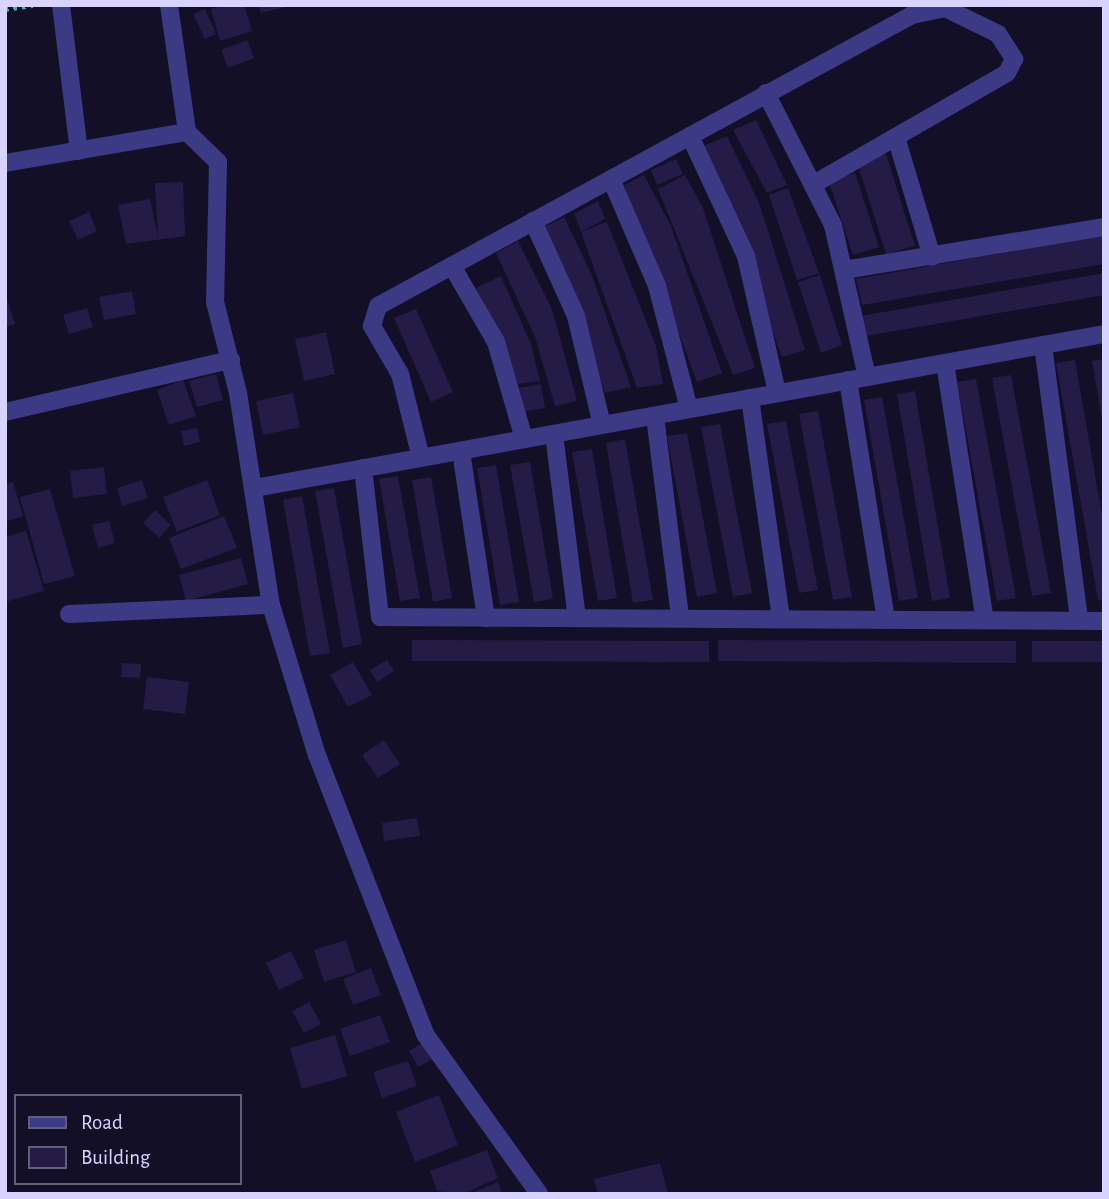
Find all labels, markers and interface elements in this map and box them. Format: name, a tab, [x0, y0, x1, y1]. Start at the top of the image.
legend	[14, 1094, 242, 1185]
text: Road	[81, 1112, 123, 1133]
text: Building	[81, 1147, 150, 1168]

